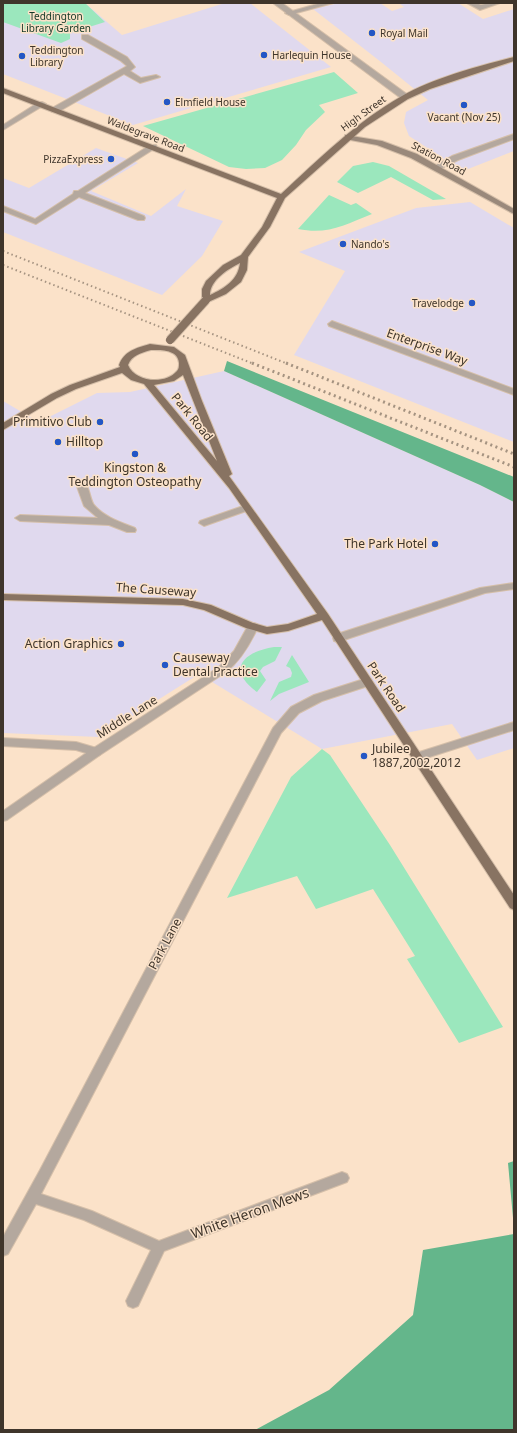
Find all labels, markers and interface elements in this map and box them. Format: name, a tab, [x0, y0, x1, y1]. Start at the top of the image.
park label: Teddington Library Garden	[21, 9, 91, 35]
place label: Royal Mail	[380, 26, 428, 40]
marker: Royal Mail	[367, 28, 377, 38]
place label: Teddington Library	[30, 43, 84, 69]
place label: Harlequin House	[272, 48, 351, 62]
marker: Harlequin House	[259, 50, 269, 60]
marker: Teddington Library	[17, 51, 27, 61]
street label: High Street	[338, 92, 389, 134]
place label: Elmfield House	[175, 95, 246, 109]
marker: Elmfield House	[162, 97, 172, 107]
marker: Vacant (Nov 25)	[459, 100, 469, 110]
place label: Vacant (Nov 25)	[428, 110, 500, 124]
street label: Waldegrave Road	[105, 113, 187, 155]
street label: Station Road	[409, 138, 469, 178]
place label: PizzaExpress	[43, 152, 103, 166]
marker: PizzaExpress	[106, 154, 116, 164]
place label: Nando's	[351, 237, 389, 251]
marker: Nando's	[338, 239, 348, 249]
place label: Travelodge	[412, 296, 464, 310]
marker: Travelodge	[467, 298, 477, 308]
street label: Enterprise Way	[384, 324, 471, 369]
street label: Park Road	[168, 389, 217, 444]
place label: Primitivo Club	[13, 413, 92, 430]
marker: Primitivo Club	[95, 417, 105, 427]
place label: Hilltop	[66, 433, 103, 450]
marker: Hilltop	[53, 437, 63, 447]
marker: Kingston & Teddington Osteopathy	[130, 449, 140, 459]
place label: Kingston & Teddington Osteopathy	[69, 459, 202, 490]
place label: The Park Hotel	[344, 535, 427, 552]
marker: The Park Hotel	[430, 539, 440, 549]
street label: The Causeway	[115, 578, 198, 601]
place label: Action Graphics	[25, 635, 113, 652]
marker: Action Graphics	[116, 639, 126, 649]
place label: Causeway Dental Practice	[173, 649, 258, 680]
street label: Park Road	[363, 658, 409, 715]
marker: Causeway Dental Practice	[160, 660, 170, 670]
street label: Middle Lane	[93, 691, 161, 742]
place label: Jubilee 1887,2002,2012	[371, 740, 461, 771]
marker: Jubilee 1887,2002,2012	[359, 751, 369, 761]
street label: Park Lane	[144, 915, 185, 972]
street label: White Heron Mews	[188, 1182, 312, 1243]

